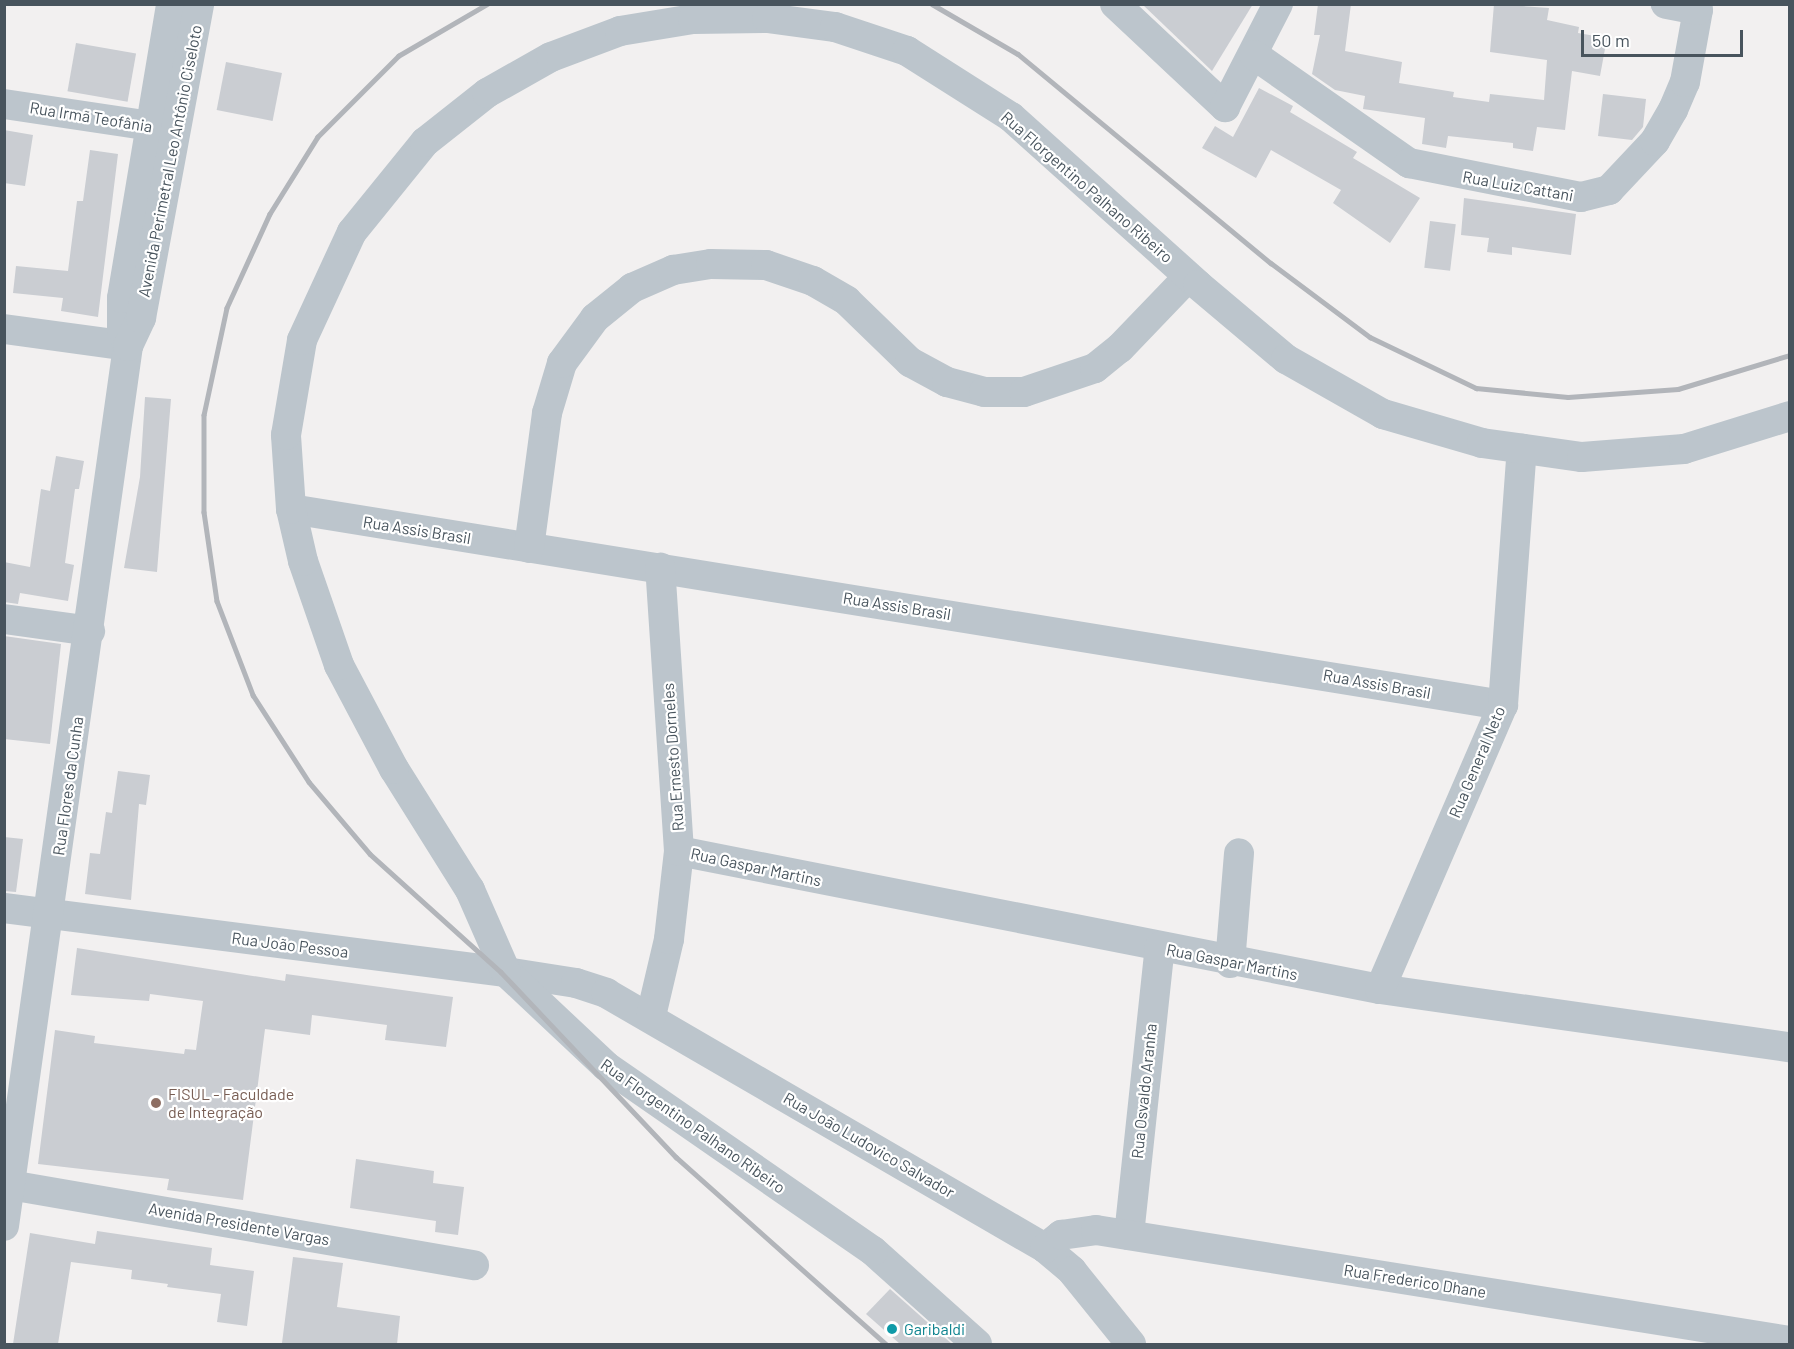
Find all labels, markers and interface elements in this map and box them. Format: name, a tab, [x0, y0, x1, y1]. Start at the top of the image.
scale bar	[1584, 18, 1746, 56]
street label: Avenida Perimetral Leo Antônio Ciseloto	[134, 23, 206, 299]
text: 50 m	[1592, 29, 1630, 51]
street label: Rua Irmã Teofânia	[28, 98, 154, 136]
street label: Rua Florgentino Palhano Ribeiro	[997, 107, 1177, 267]
street label: Rua Luiz Cattani	[1461, 167, 1575, 205]
street label: Rua Assis Brasil	[362, 512, 472, 548]
street label: Rua Assis Brasil	[842, 588, 952, 624]
street label: Rua Assis Brasil	[1322, 665, 1432, 703]
street label: Rua Ernesto Dorneles	[658, 682, 688, 832]
street label: Rua General Neto	[1445, 703, 1509, 821]
street label: Rua Flores da Cunha	[49, 715, 87, 857]
street label: Rua Gaspar Martins	[689, 844, 823, 890]
street label: Rua João Pessoa	[231, 928, 349, 962]
street label: Rua Gaspar Martins	[1165, 940, 1299, 984]
street label: Rua Osvaldo Aranha	[1127, 1022, 1161, 1160]
street label: Rua Florgentino Palhano Ribeiro	[597, 1055, 789, 1197]
place label: FISUL - Faculdade de Integração	[168, 1084, 294, 1122]
street label: Rua João Ludovico Salvador	[780, 1088, 958, 1202]
marker: FISUL - Faculdade de Integração	[149, 1096, 163, 1110]
street label: Avenida Presidente Vargas	[147, 1199, 331, 1249]
street label: Rua Frederico Dhane	[1342, 1260, 1488, 1302]
place label: Garibaldi	[904, 1319, 965, 1339]
marker: Garibaldi	[885, 1322, 899, 1336]

